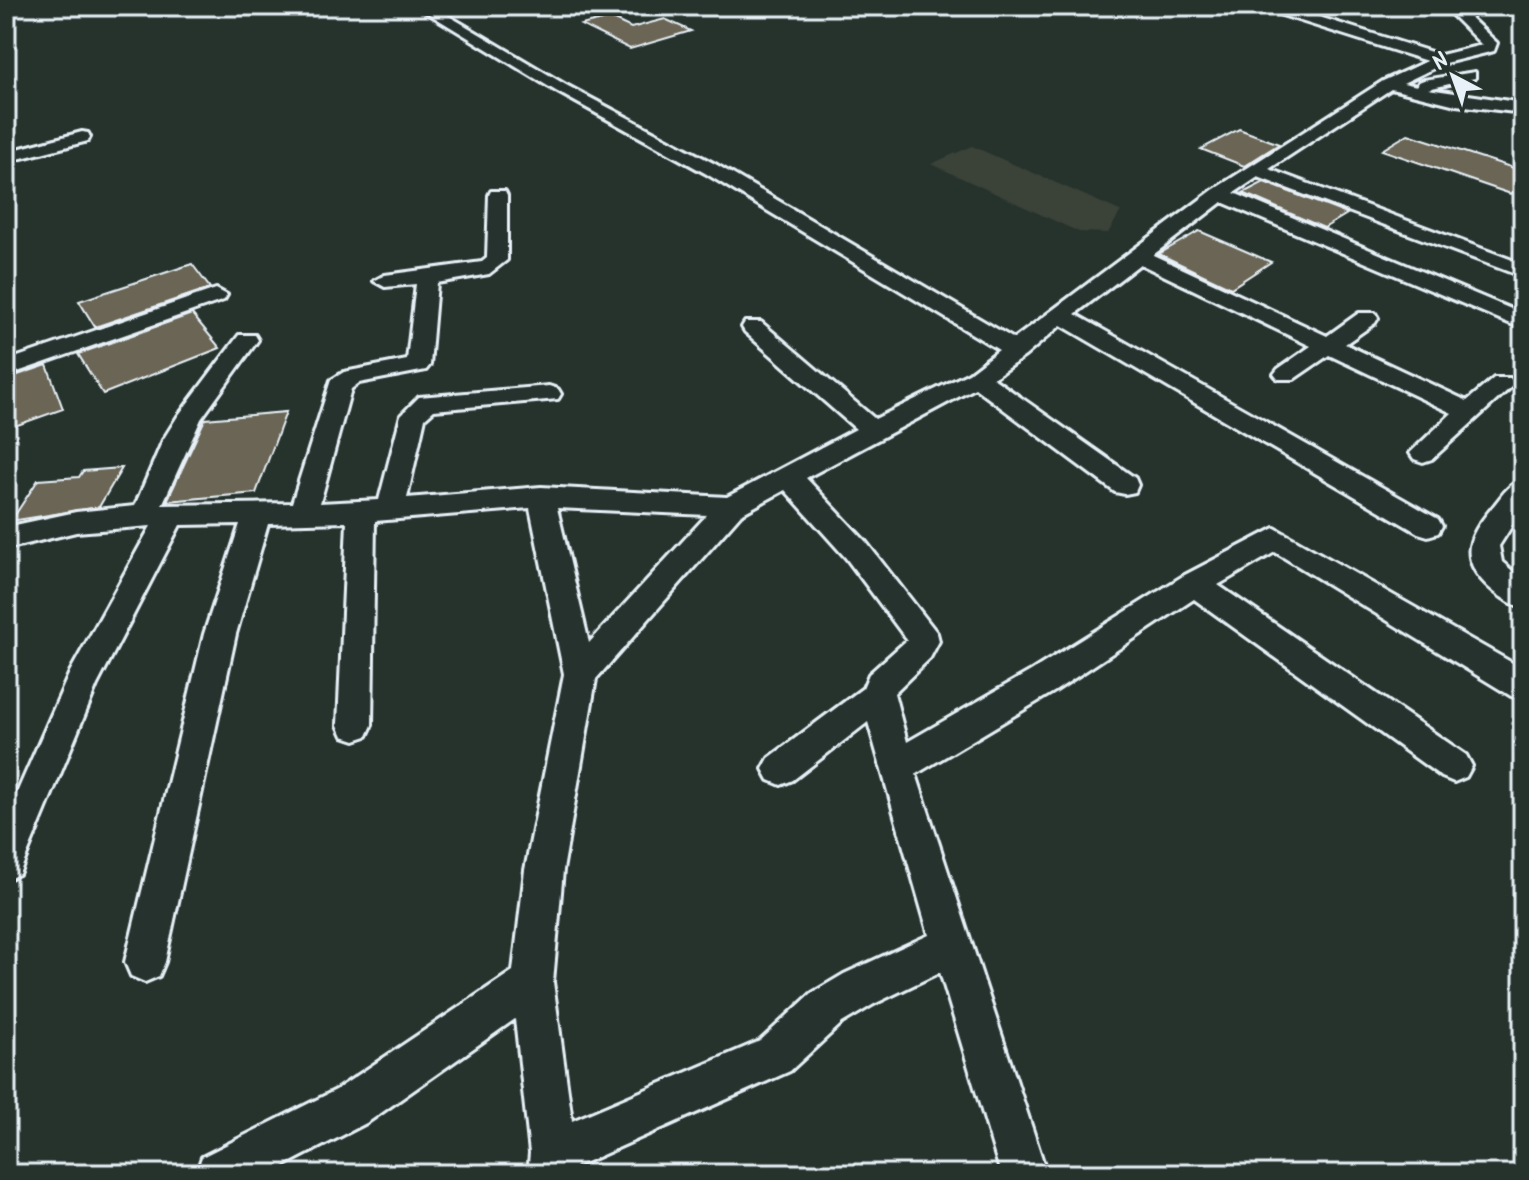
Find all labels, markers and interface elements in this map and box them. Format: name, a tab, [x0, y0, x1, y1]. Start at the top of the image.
north arrow	[1413, 36, 1493, 116]
text: N	[1425, 45, 1458, 81]

